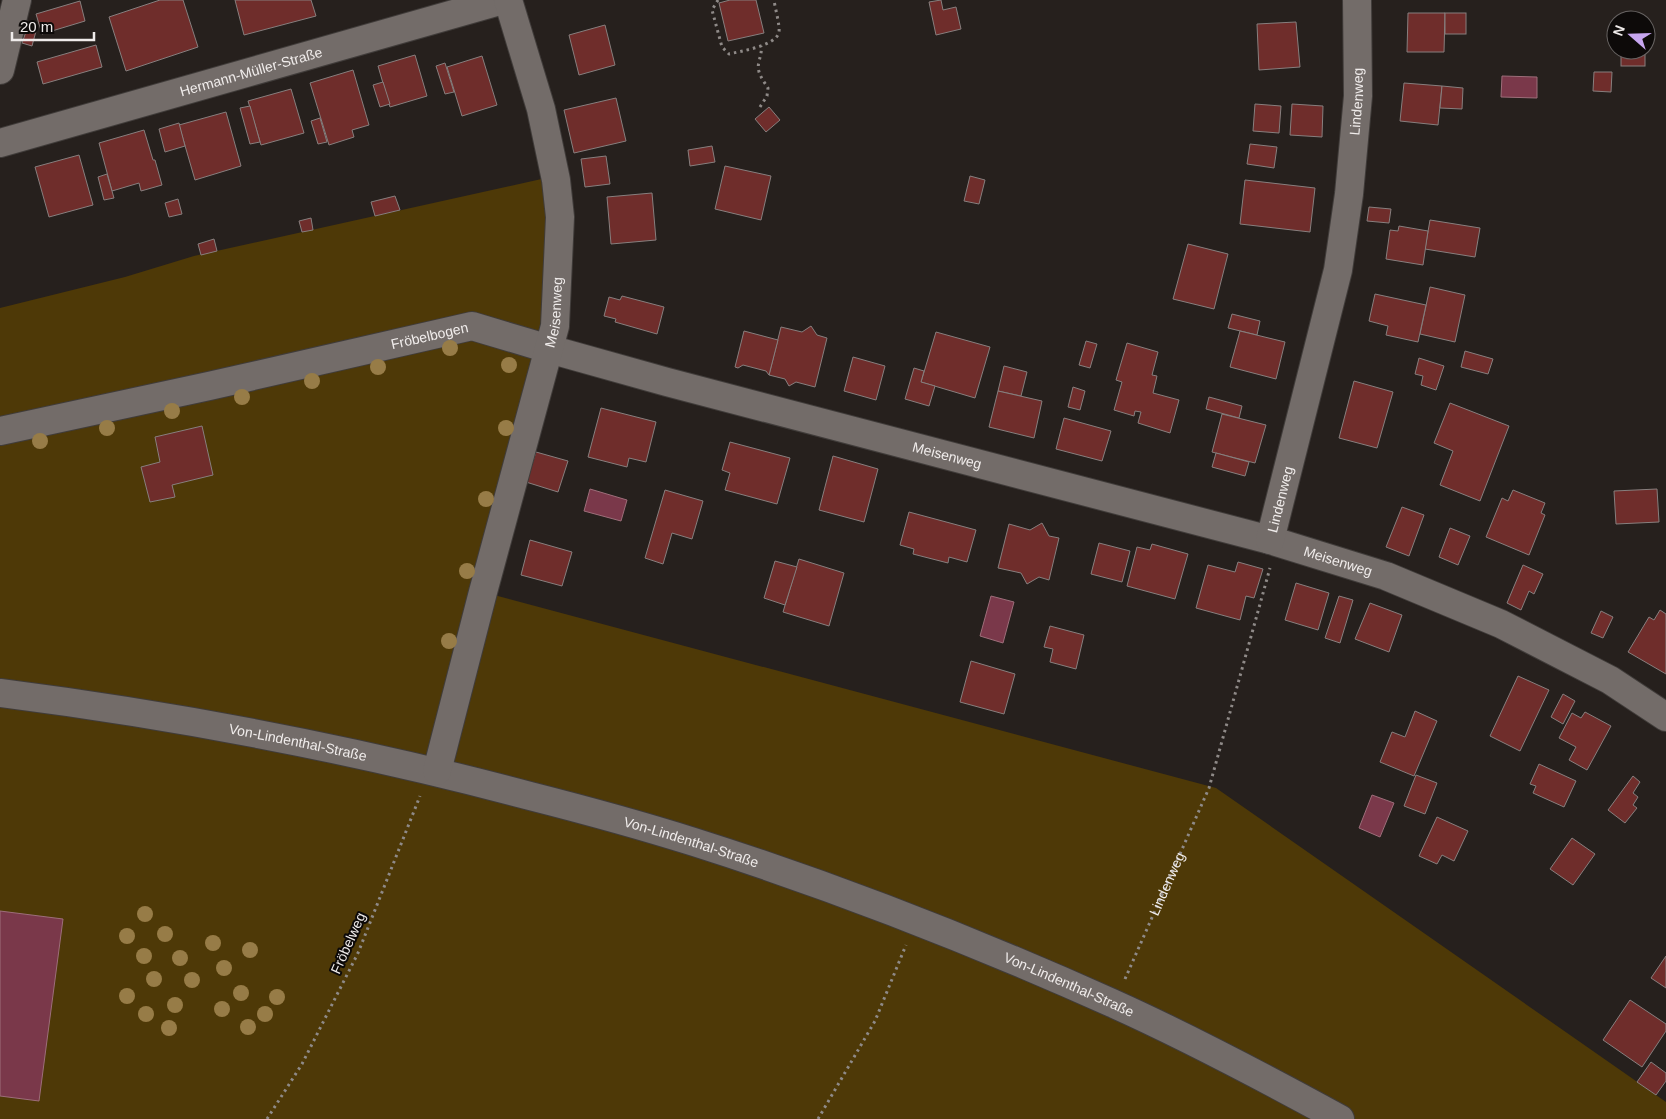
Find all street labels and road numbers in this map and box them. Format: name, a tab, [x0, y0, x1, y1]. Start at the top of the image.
street label: Hermann-Müller-Straße	[178, 44, 324, 99]
street label: Lindenweg	[1346, 68, 1366, 136]
street label: Meisenweg	[542, 277, 565, 349]
street label: Fröbelbogen	[389, 319, 470, 352]
street label: Meisenweg	[911, 439, 983, 472]
street label: Lindenweg	[1264, 464, 1296, 534]
street label: Meisenweg	[1302, 543, 1374, 579]
street label: Von-Lindenthal-Straße	[228, 721, 369, 764]
street label: Von-Lindenthal-Straße	[622, 814, 761, 871]
street label: Lindenweg	[1146, 850, 1188, 918]
street label: Fröbelweg	[327, 910, 369, 976]
street label: Von-Lindenthal-Straße	[1002, 949, 1137, 1020]

